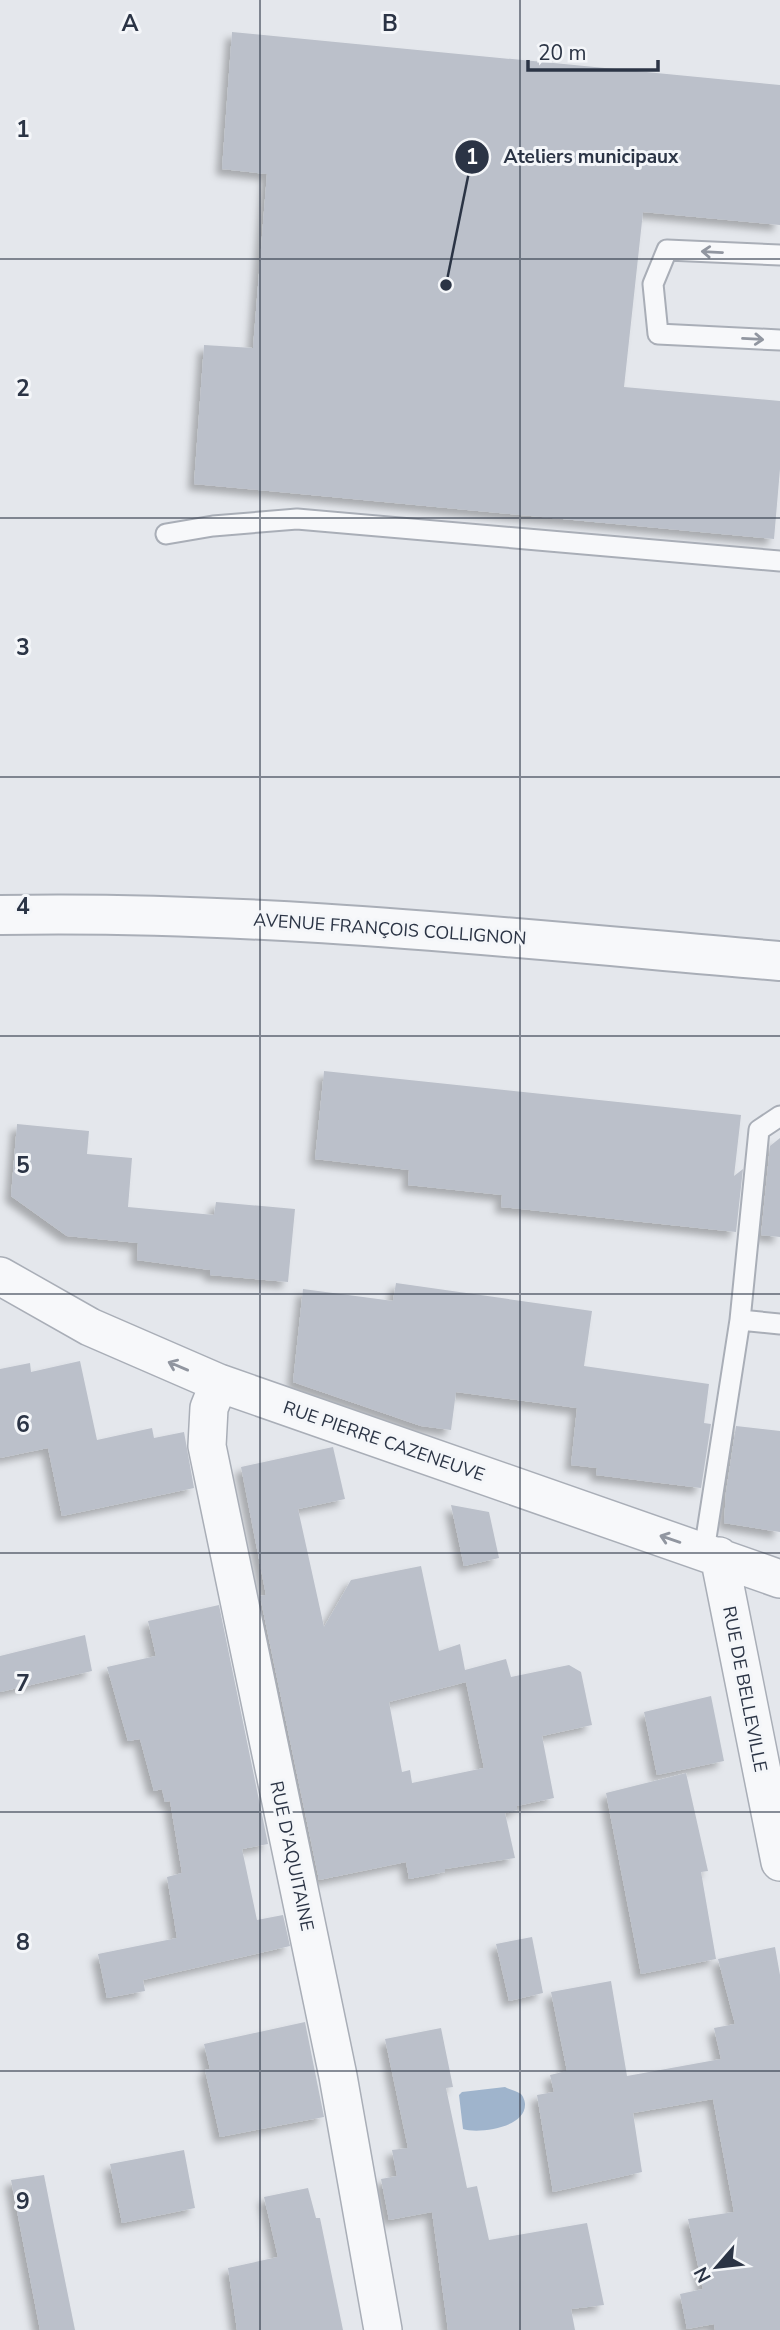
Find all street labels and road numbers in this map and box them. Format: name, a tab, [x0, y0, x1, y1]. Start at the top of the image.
street label: AVENUE FRANÇOIS COLLIGNON	[253, 907, 527, 951]
street label: RUE PIERRE CAZENEUVE	[280, 1395, 488, 1487]
street label: RUE DE BELLEVILLE	[717, 1604, 773, 1774]
street label: RUE D'AQUITAINE	[264, 1779, 320, 1933]

